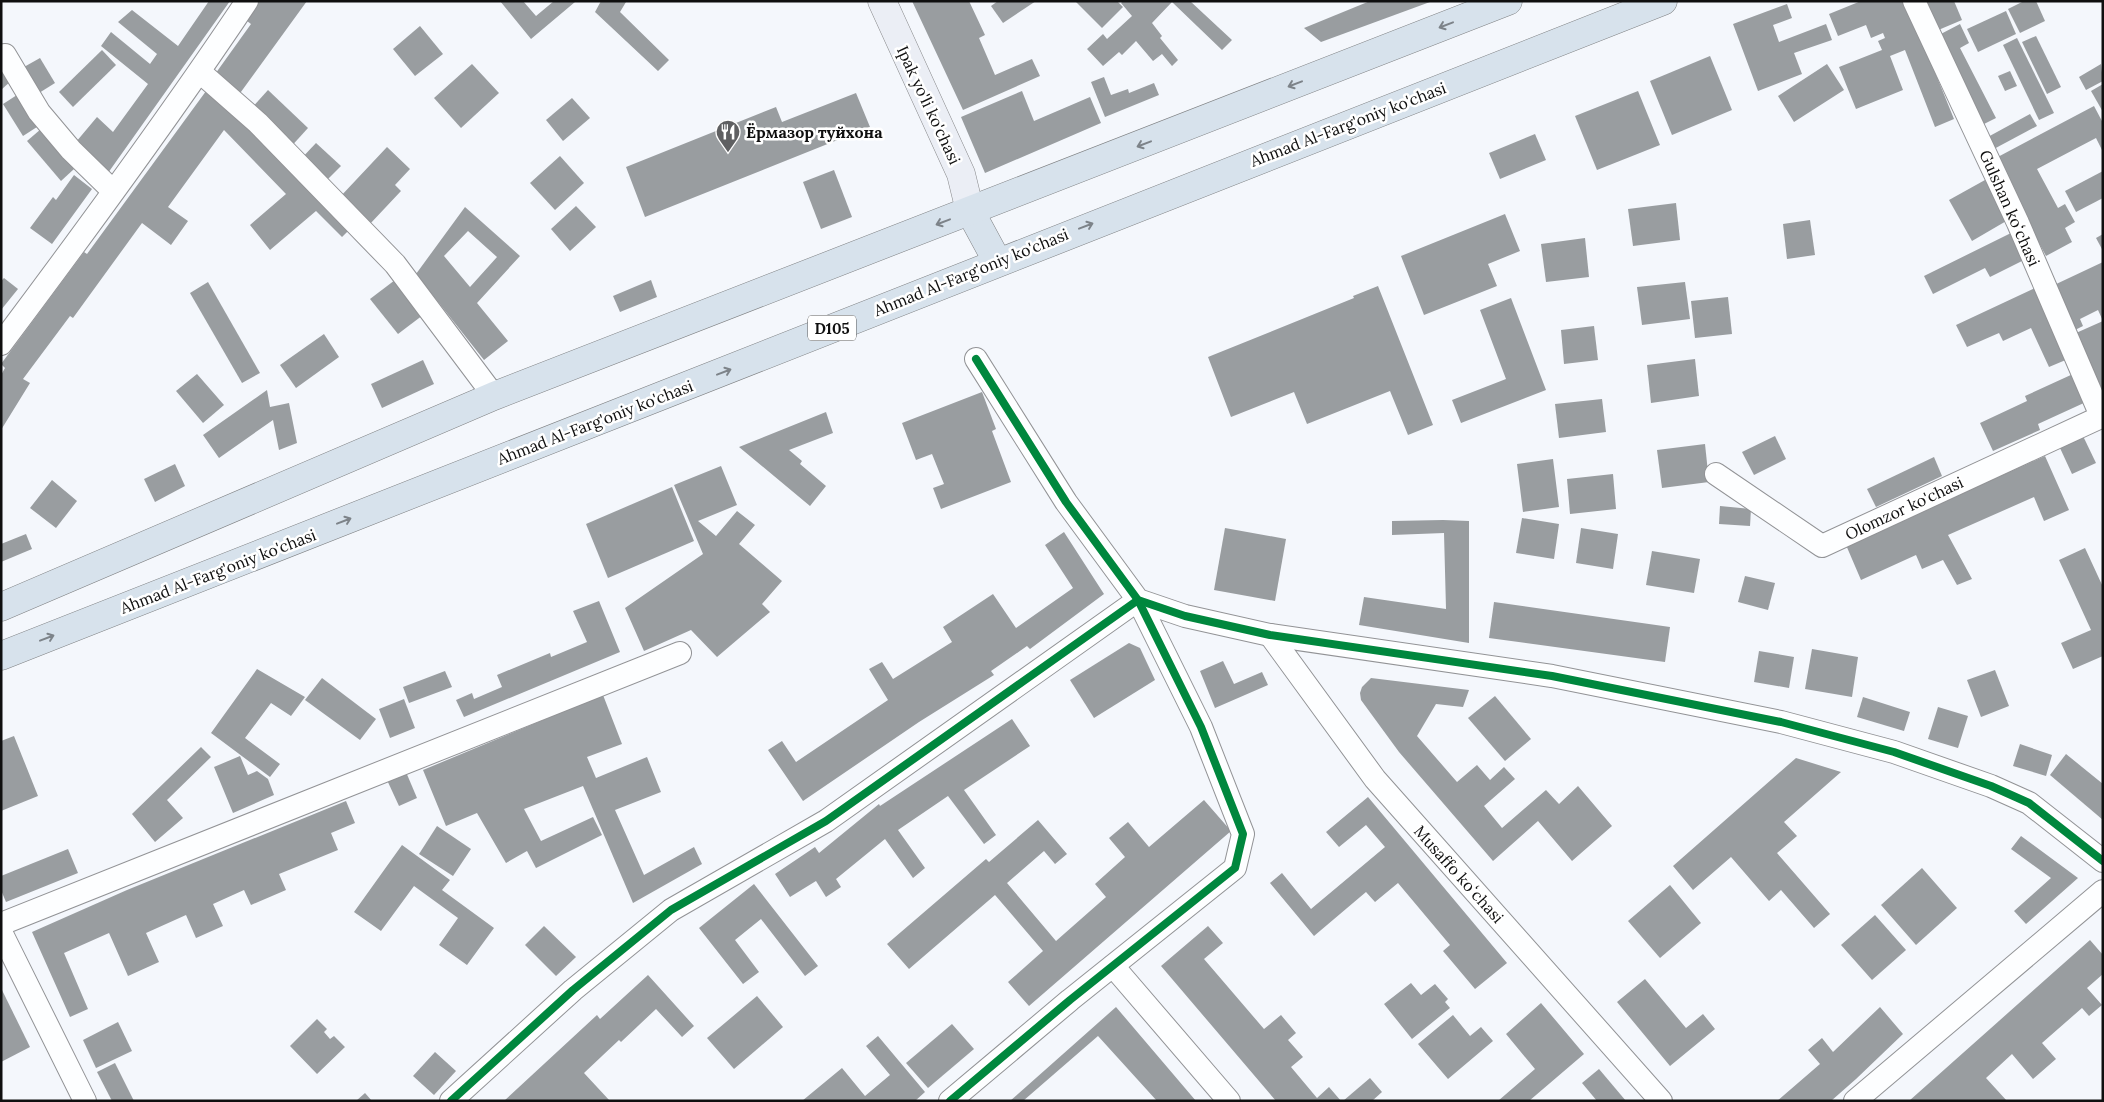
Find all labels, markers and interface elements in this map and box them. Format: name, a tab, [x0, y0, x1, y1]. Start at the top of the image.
one-way arrow	[1439, 21, 1455, 30]
street label: Ipak yo'li ko'chasi	[893, 43, 965, 167]
street label: Ahmad Al-Farg'oniy ko'chasi	[1246, 77, 1449, 171]
one-way arrow	[1288, 80, 1303, 90]
restaurant icon: Ёрмазор туйхона	[715, 119, 741, 153]
place label: Ёрмазор туйхона	[746, 122, 883, 142]
one-way arrow	[1136, 140, 1151, 149]
street label: Gulshan koʻchasi	[1975, 147, 2045, 269]
one-way arrow	[936, 218, 952, 227]
one-way arrow	[1078, 221, 1093, 230]
street label: Ahmad Al-Farg'oniy ko'chasi	[870, 224, 1071, 321]
road number: D105	[808, 316, 856, 340]
one-way arrow	[715, 367, 731, 376]
street label: Ahmad Al-Farg'oniy ko'chasi	[493, 375, 696, 469]
street label: Olomzor ko'chasi	[1842, 472, 1966, 544]
one-way arrow	[336, 516, 352, 525]
street label: Ahmad Al-Farg'oniy ko'chasi	[116, 524, 319, 618]
one-way arrow	[38, 633, 54, 642]
street label: Musaffo koʻchasi	[1410, 821, 1508, 927]

